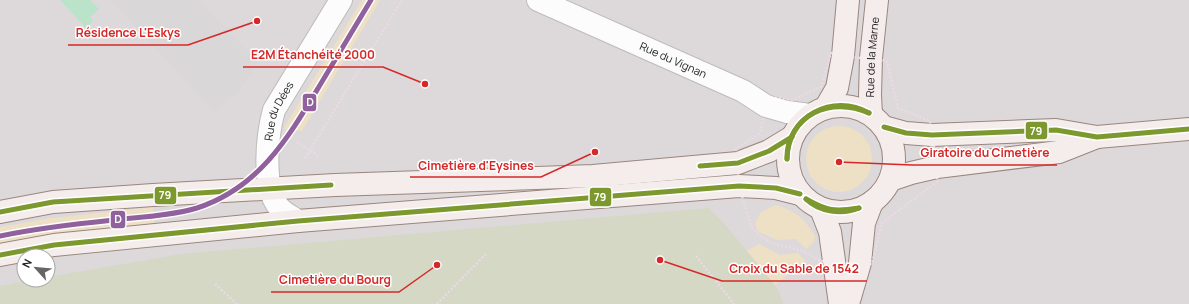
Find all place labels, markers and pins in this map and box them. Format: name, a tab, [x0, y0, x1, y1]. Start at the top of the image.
callout: Résidence L'Eskys	[68, 21, 188, 45]
callout: E2M Étanchéité 2000	[243, 43, 383, 67]
callout: Giratoire du Cimetière	[912, 141, 1057, 165]
callout: Cimetière d'Eysines	[410, 153, 541, 177]
callout: Croix du Sable de 1542	[722, 257, 867, 281]
callout: Cimetière du Bourg	[271, 268, 399, 292]

